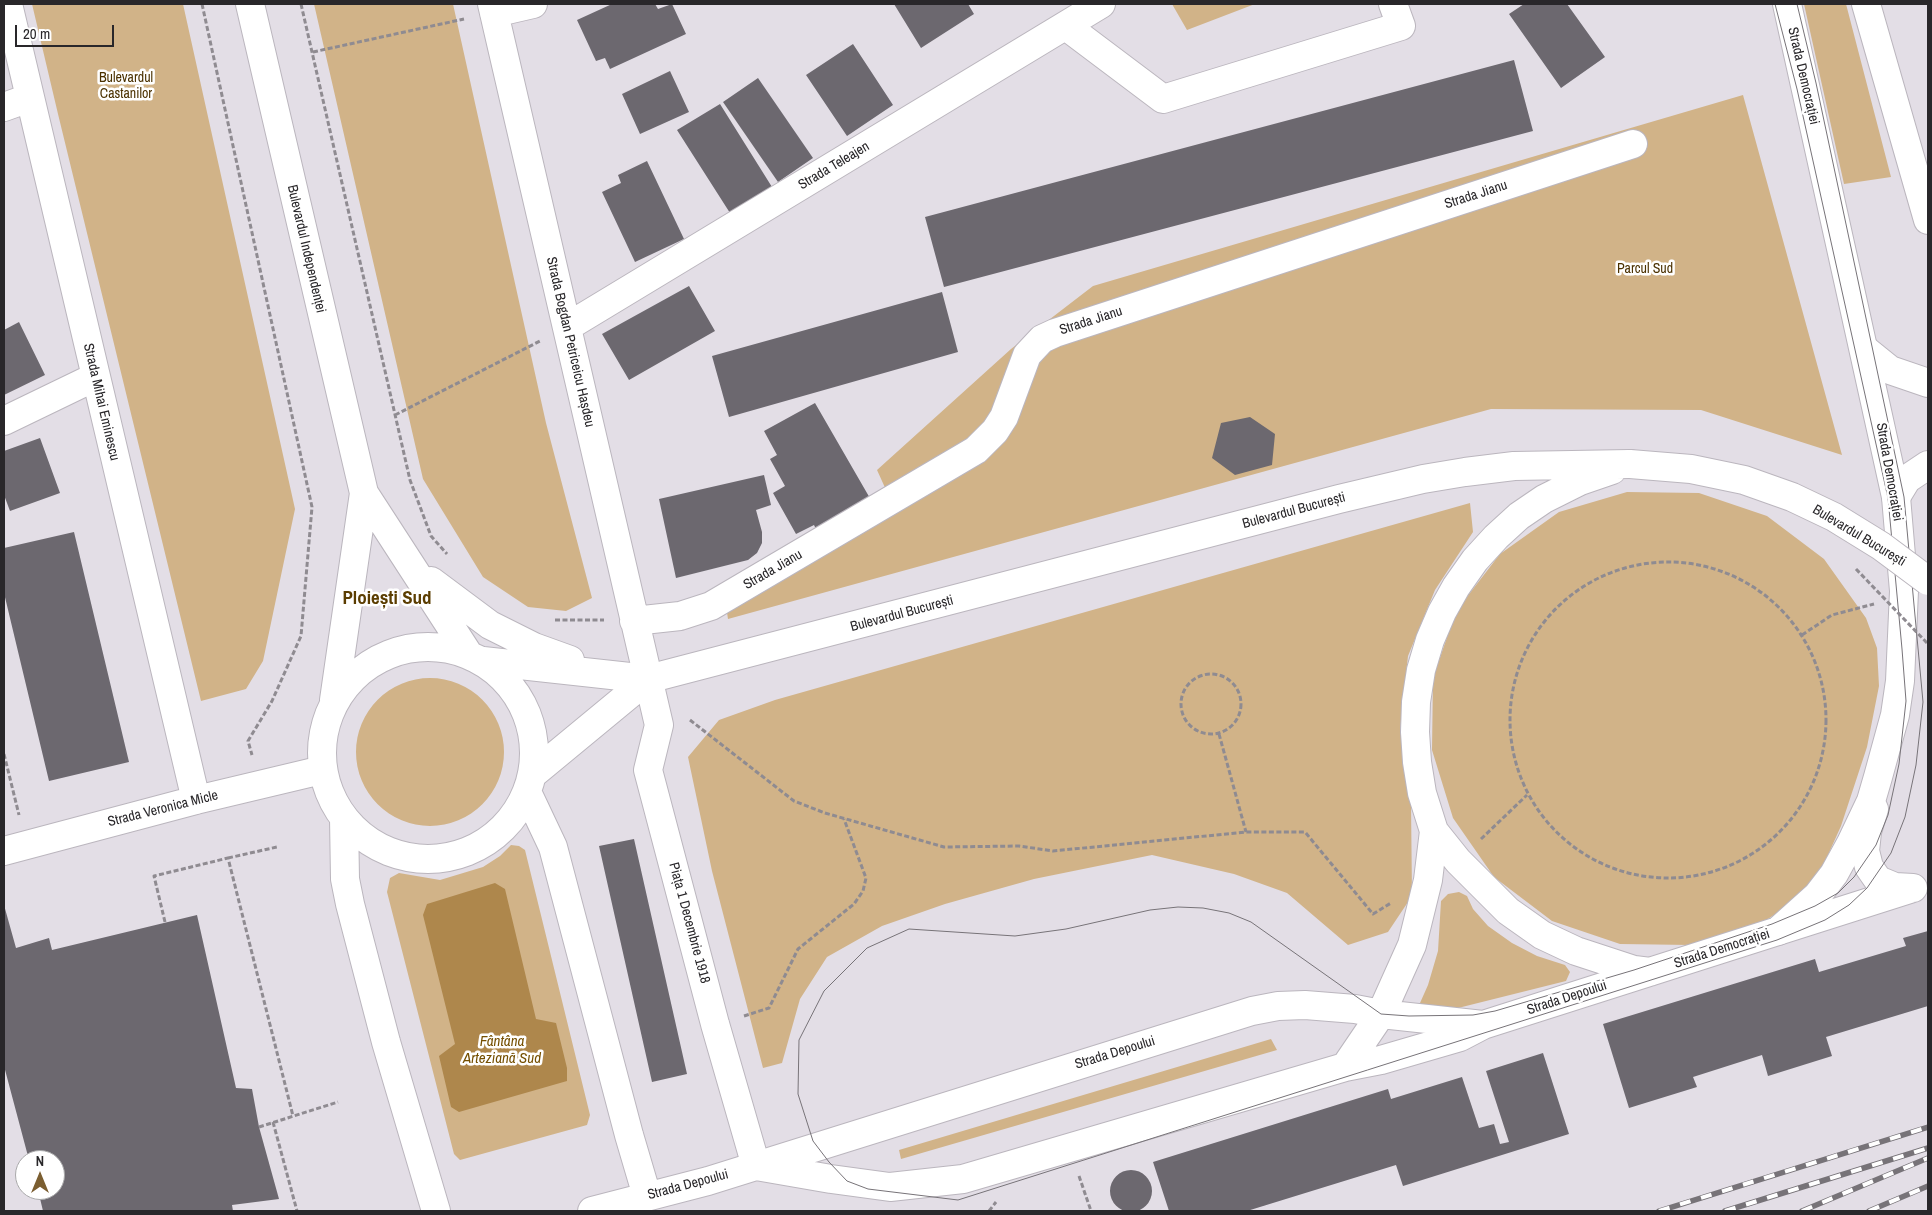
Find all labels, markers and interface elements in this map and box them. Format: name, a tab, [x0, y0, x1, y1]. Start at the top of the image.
scale bar	[18, 15, 116, 47]
text: 20 m	[23, 23, 50, 44]
street label: Strada Democrației	[1784, 26, 1822, 126]
park label: Bulevardul Castanilor	[99, 70, 153, 102]
street label: Strada Teleajen	[795, 138, 873, 194]
street label: Strada Jianu	[1442, 177, 1510, 213]
street label: Bulevardul Independenței	[283, 183, 329, 315]
street label: Strada Bogdan Petriceicu Hașdeu	[542, 255, 598, 429]
park label: Parcul Sud	[1617, 261, 1673, 277]
street label: Strada Jianu	[1057, 303, 1125, 339]
street label: Strada Mihai Eminescu	[79, 342, 123, 462]
street label: Strada Democrației	[1872, 422, 1906, 522]
street label: Bulevardul București	[1241, 489, 1347, 533]
street label: Bulevardul București	[1809, 502, 1909, 570]
street label: Strada Jianu	[741, 546, 805, 594]
district label: Ploiești Sud	[342, 588, 432, 610]
street label: Bulevardul București	[849, 592, 955, 636]
street label: Strada Veronica Micle	[106, 787, 220, 831]
street label: Piața 1 Decembrie 1918	[665, 861, 713, 985]
street label: Strada Democrației	[1672, 926, 1772, 972]
street label: Strada Depoului	[1525, 977, 1609, 1019]
water label: Fântâna Arteziană Sud	[463, 1033, 541, 1068]
street label: Strada Depoului	[1073, 1033, 1157, 1073]
north arrow	[15, 1150, 65, 1200]
text: N	[36, 1152, 44, 1170]
street label: Strada Depoului	[646, 1166, 730, 1204]

